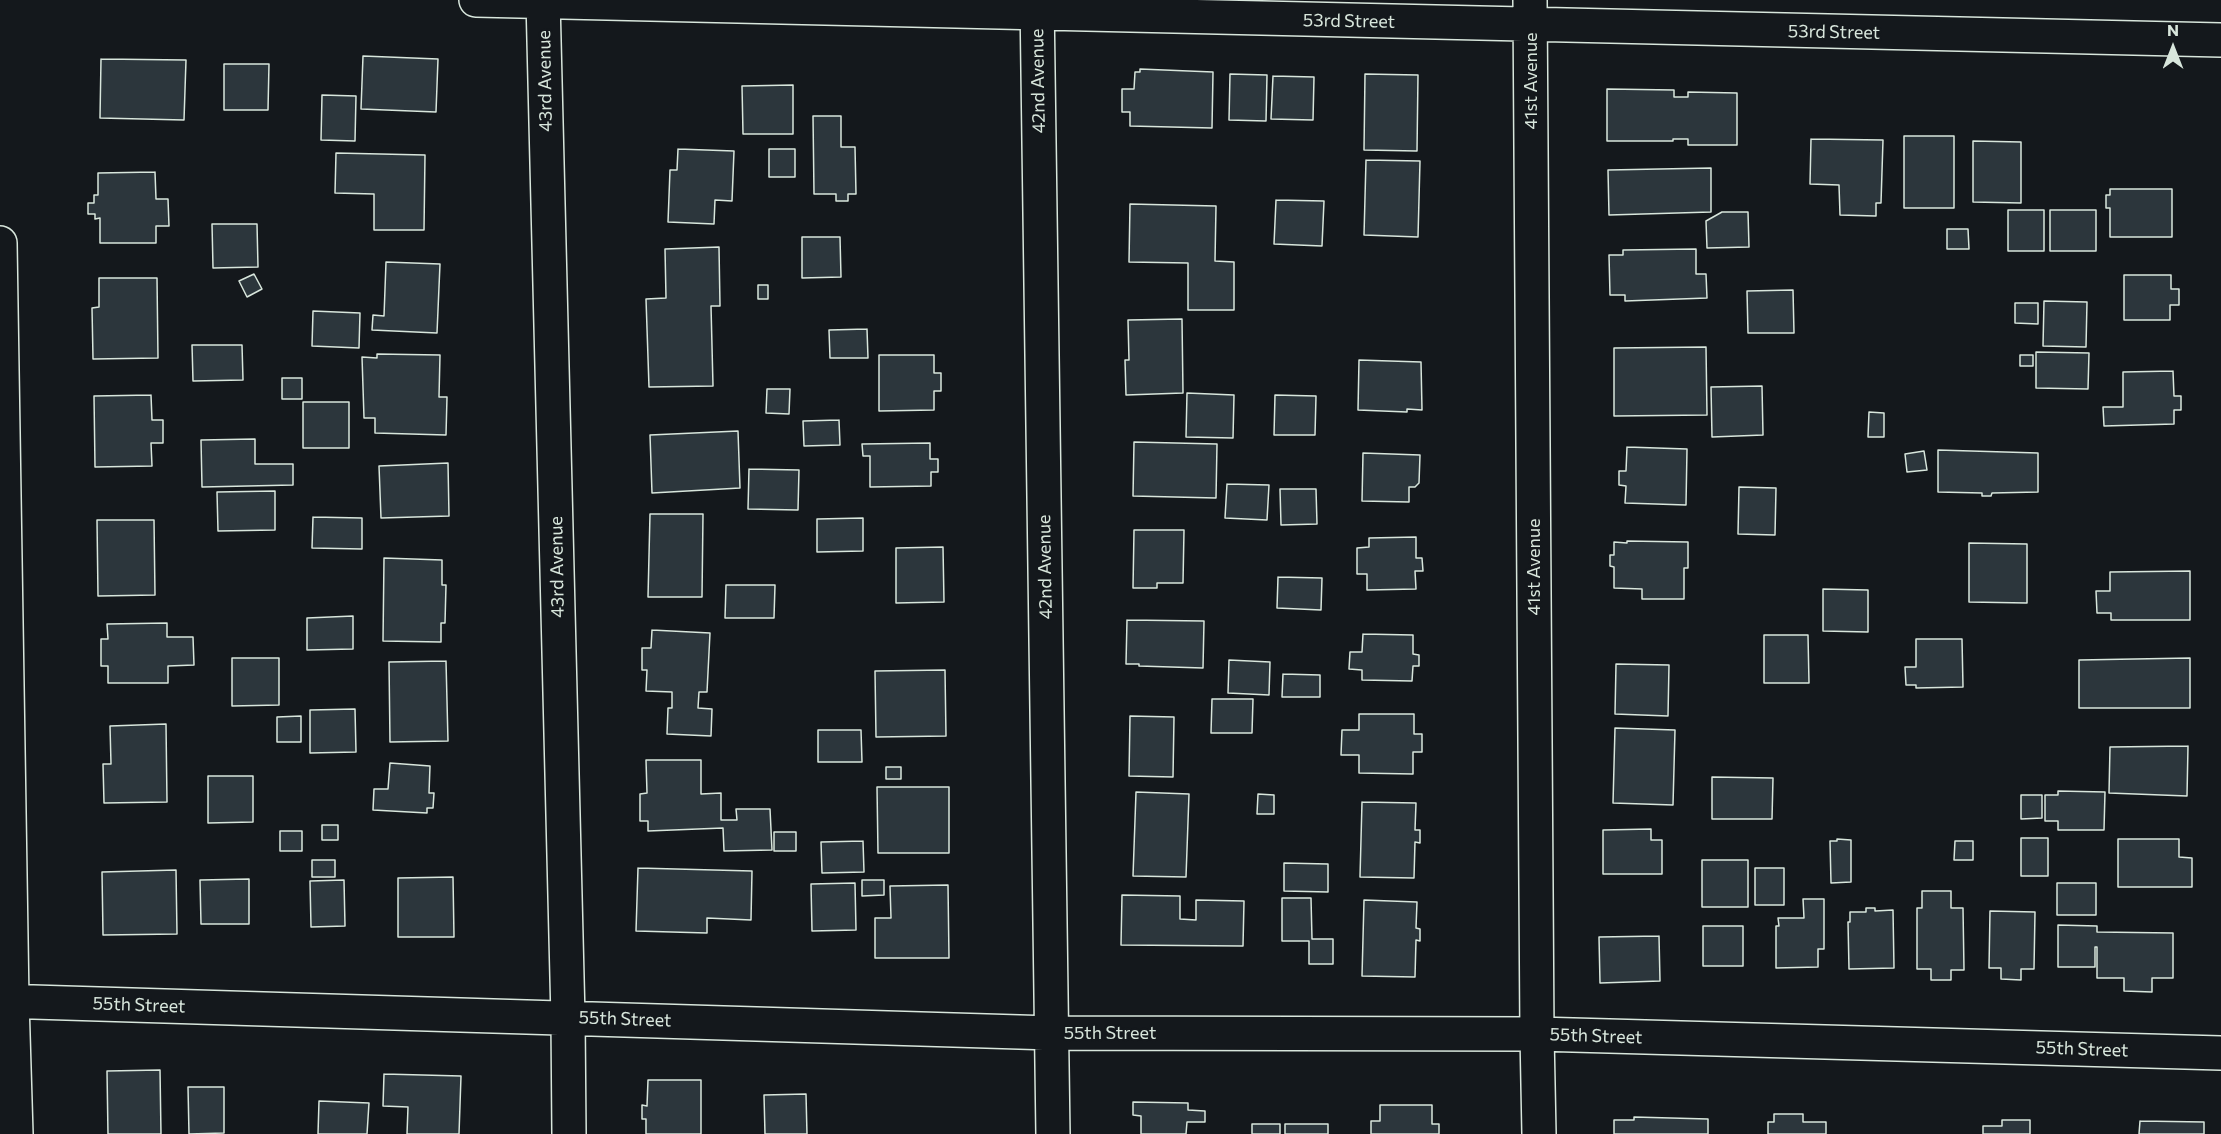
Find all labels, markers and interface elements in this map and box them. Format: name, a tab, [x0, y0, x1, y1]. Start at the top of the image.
street label: 53rd Street	[1303, 9, 1395, 33]
north arrow	[2143, 18, 2203, 78]
street label: 53rd Street	[1788, 20, 1880, 44]
text: N	[2167, 20, 2179, 39]
street label: 42nd Avenue	[1026, 28, 1050, 134]
street label: 43rd Avenue	[533, 30, 557, 132]
street label: 41st Avenue	[1520, 33, 1542, 129]
street label: 42nd Avenue	[1033, 514, 1057, 620]
street label: 43rd Avenue	[545, 516, 569, 618]
street label: 41st Avenue	[1523, 519, 1545, 615]
street label: 55th Street	[92, 993, 186, 1017]
street label: 55th Street	[578, 1007, 672, 1031]
street label: 55th Street	[1064, 1022, 1156, 1044]
street label: 55th Street	[1549, 1024, 1643, 1048]
street label: 55th Street	[2035, 1037, 2129, 1061]

